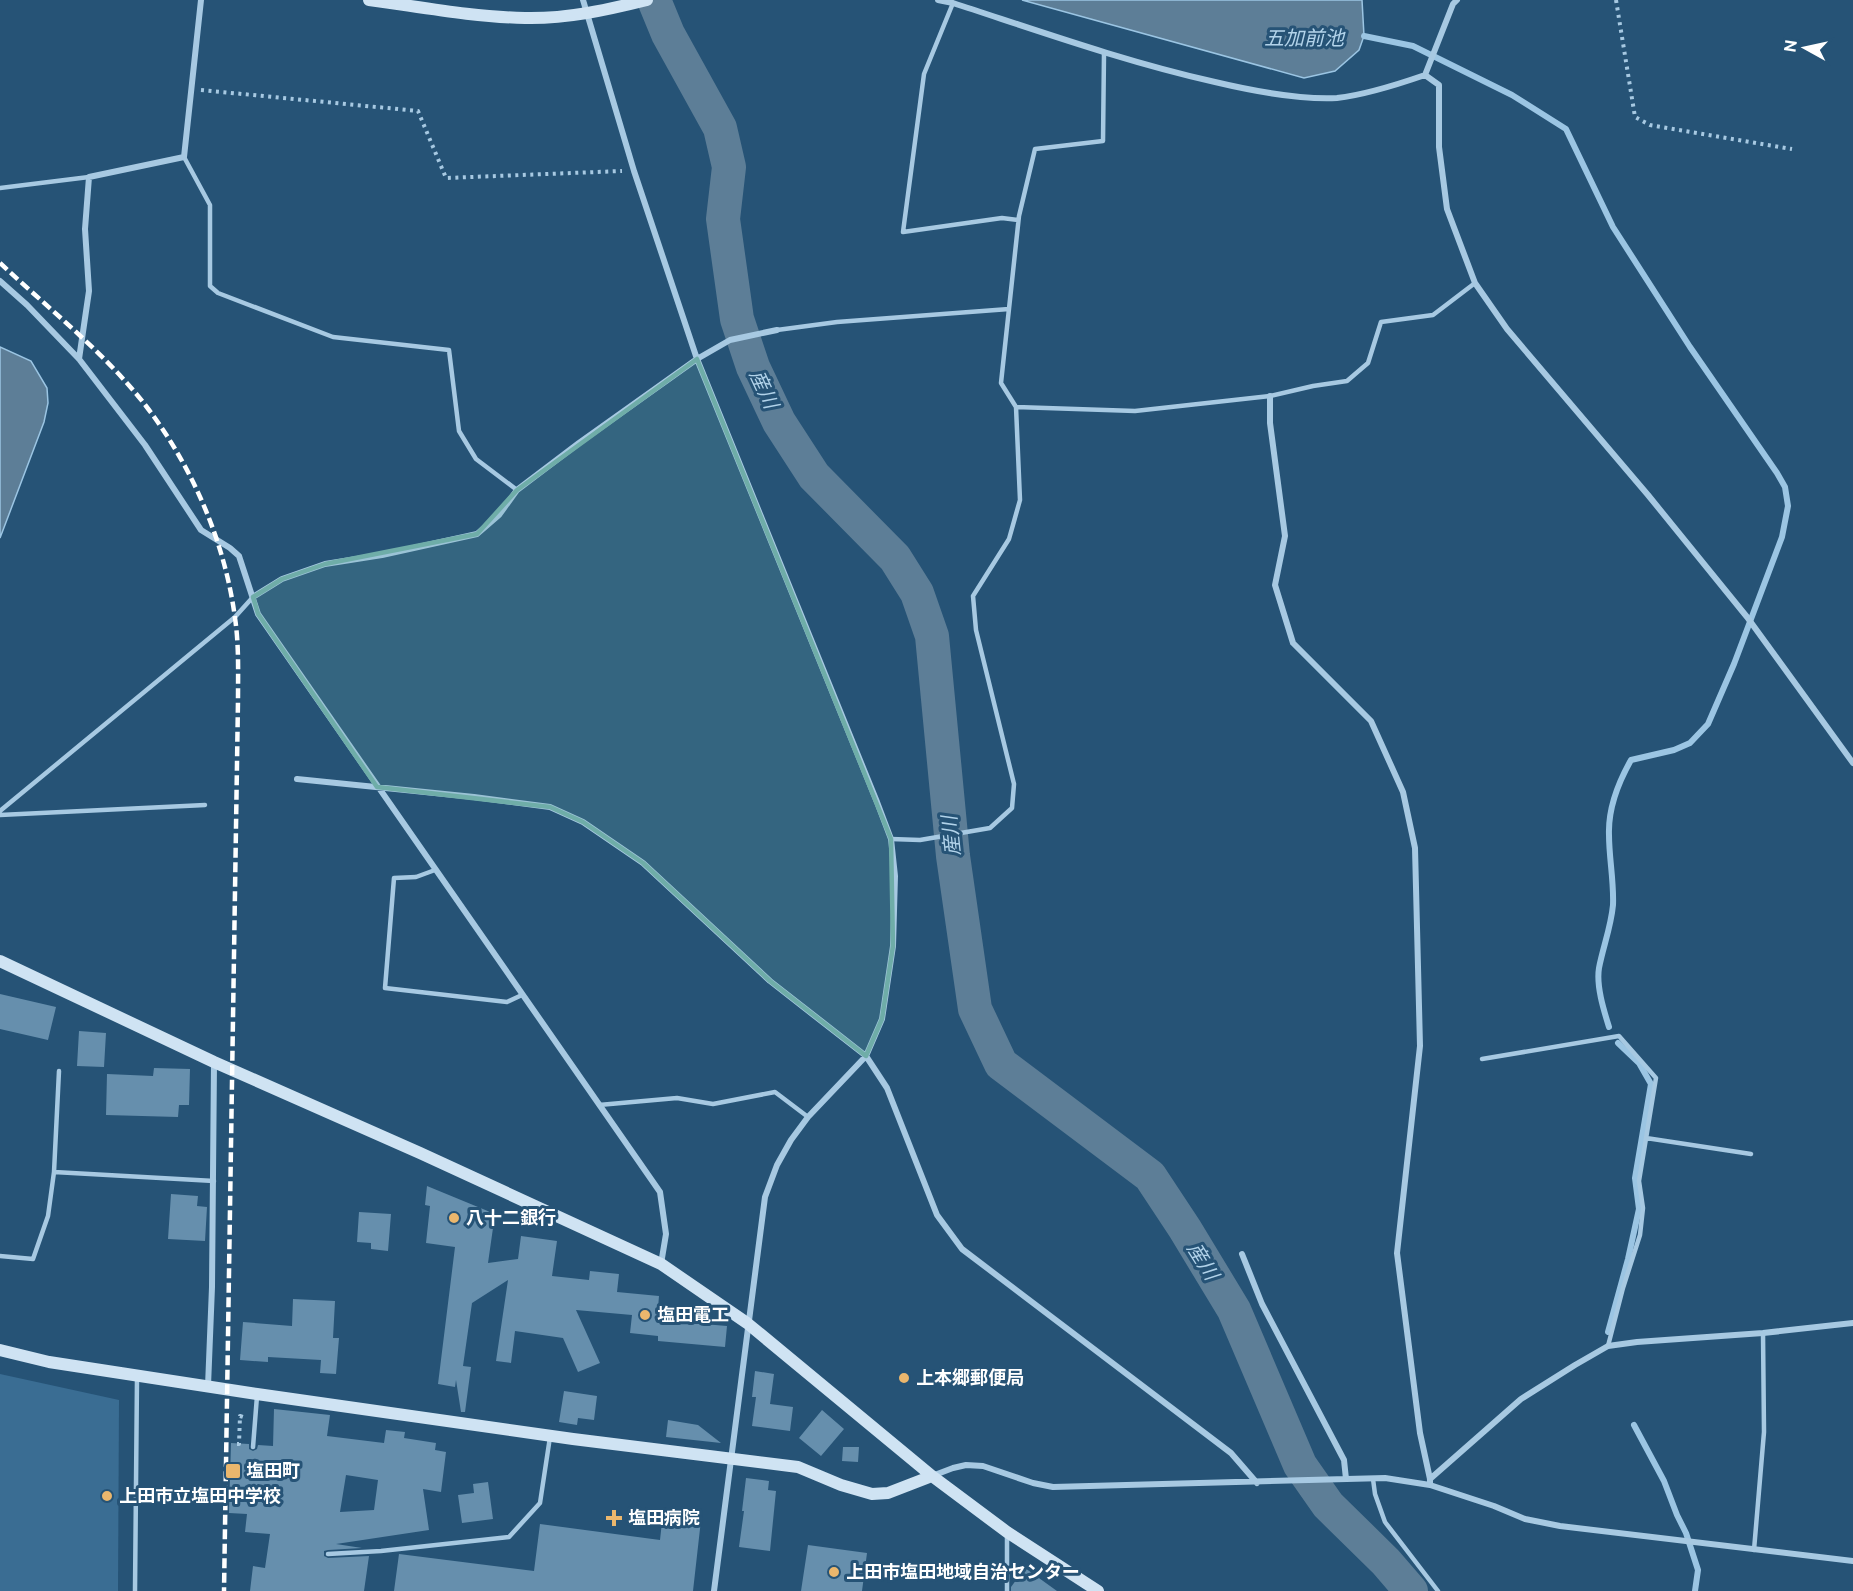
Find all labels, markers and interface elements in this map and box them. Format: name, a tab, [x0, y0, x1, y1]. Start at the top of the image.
north arrow	[1775, 18, 1835, 78]
water label: 五加前池	[1264, 26, 1346, 50]
text: N	[1780, 38, 1801, 54]
water label: 産川	[745, 366, 784, 414]
water label: 産川	[937, 813, 965, 857]
place label: 八十二銀行	[466, 1207, 556, 1228]
marker: 八十二銀行	[447, 1211, 461, 1225]
water label: 産川	[1182, 1238, 1225, 1286]
place label: 塩田電工	[657, 1304, 729, 1325]
marker: 塩田電工	[638, 1308, 652, 1322]
place label: 上本郷郵便局	[916, 1367, 1024, 1388]
marker: 上本郷郵便局	[897, 1371, 911, 1385]
place label: 塩田町	[246, 1460, 300, 1481]
marker: 塩田町	[224, 1462, 242, 1480]
place label: 上田市立塩田中学校	[119, 1485, 281, 1506]
marker: 上田市立塩田中学校	[100, 1489, 114, 1503]
place label: 塩田病院	[628, 1507, 700, 1528]
marker: 塩田病院	[605, 1509, 623, 1527]
place label: 上田市塩田地域自治センター	[846, 1561, 1080, 1582]
marker: 上田市塩田地域自治センター	[827, 1565, 841, 1579]

